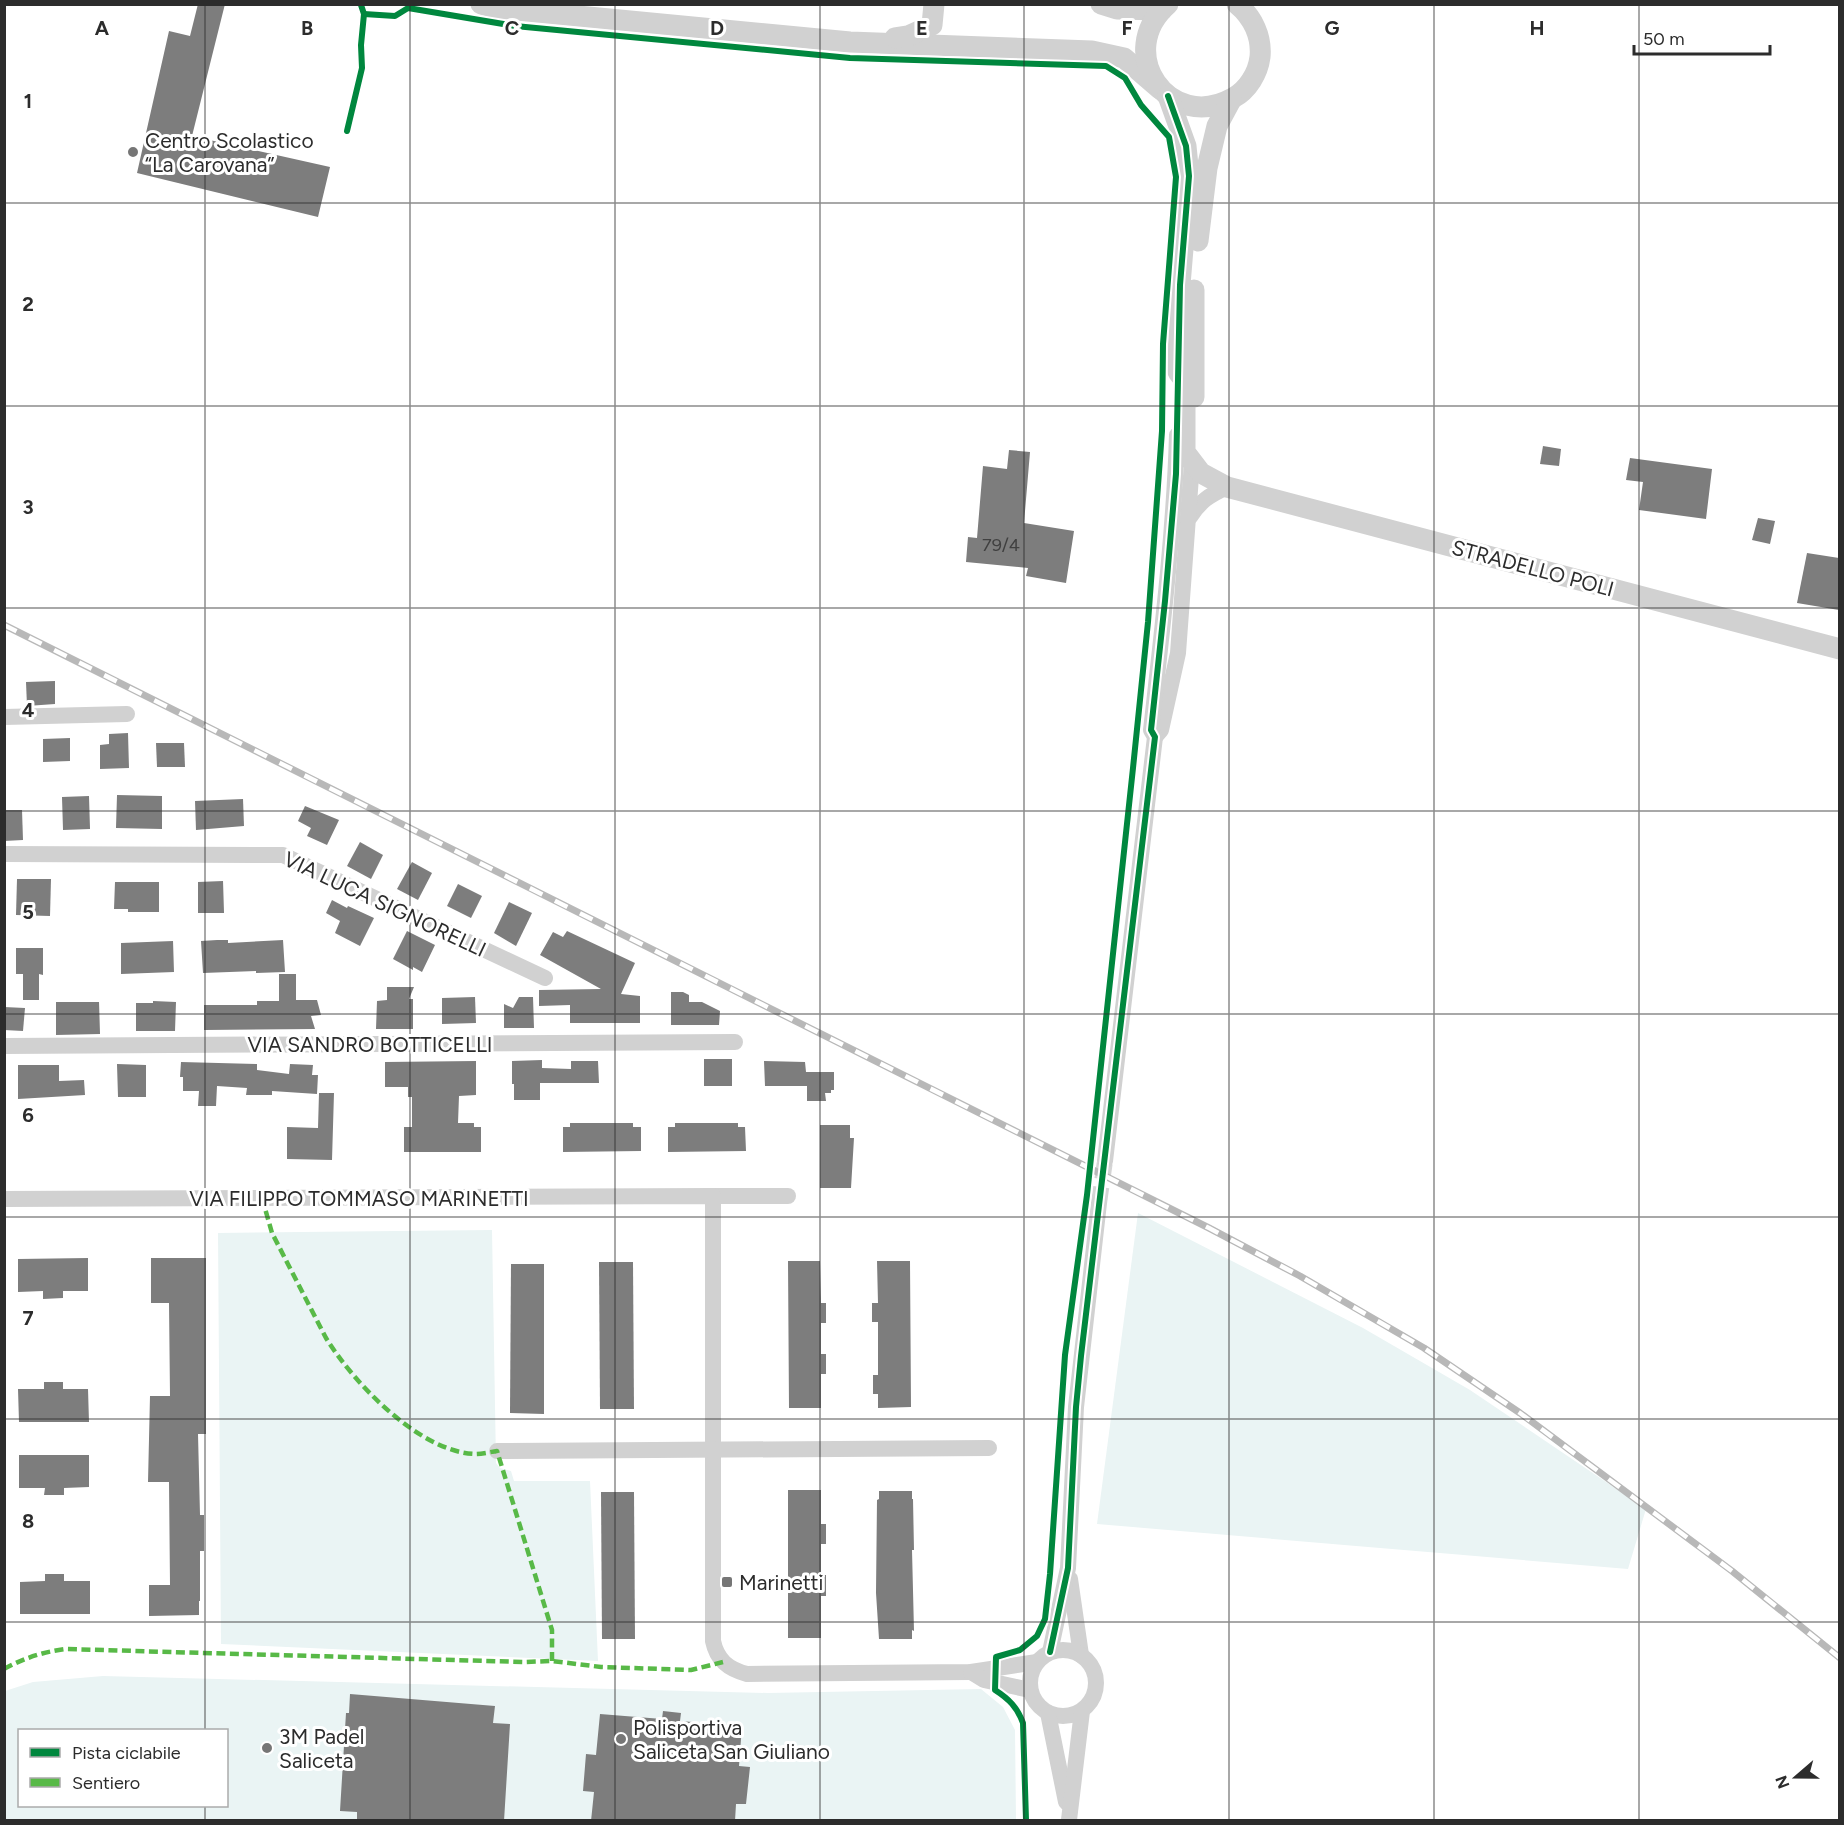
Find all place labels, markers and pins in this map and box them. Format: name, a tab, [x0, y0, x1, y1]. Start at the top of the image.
place label: Centro Scolastico “La Carovana”	[145, 128, 314, 177]
marker: Centro Scolastico “La Carovana”	[126, 145, 140, 159]
place label: Marinetti	[739, 1570, 823, 1595]
marker: Marinetti	[720, 1575, 734, 1589]
place label: Polisportiva Saliceta San Giuliano	[633, 1715, 830, 1764]
place label: 3M Padel Saliceta	[279, 1724, 364, 1773]
marker: Polisportiva Saliceta San Giuliano	[614, 1732, 628, 1746]
marker: 3M Padel Saliceta	[260, 1741, 274, 1755]

